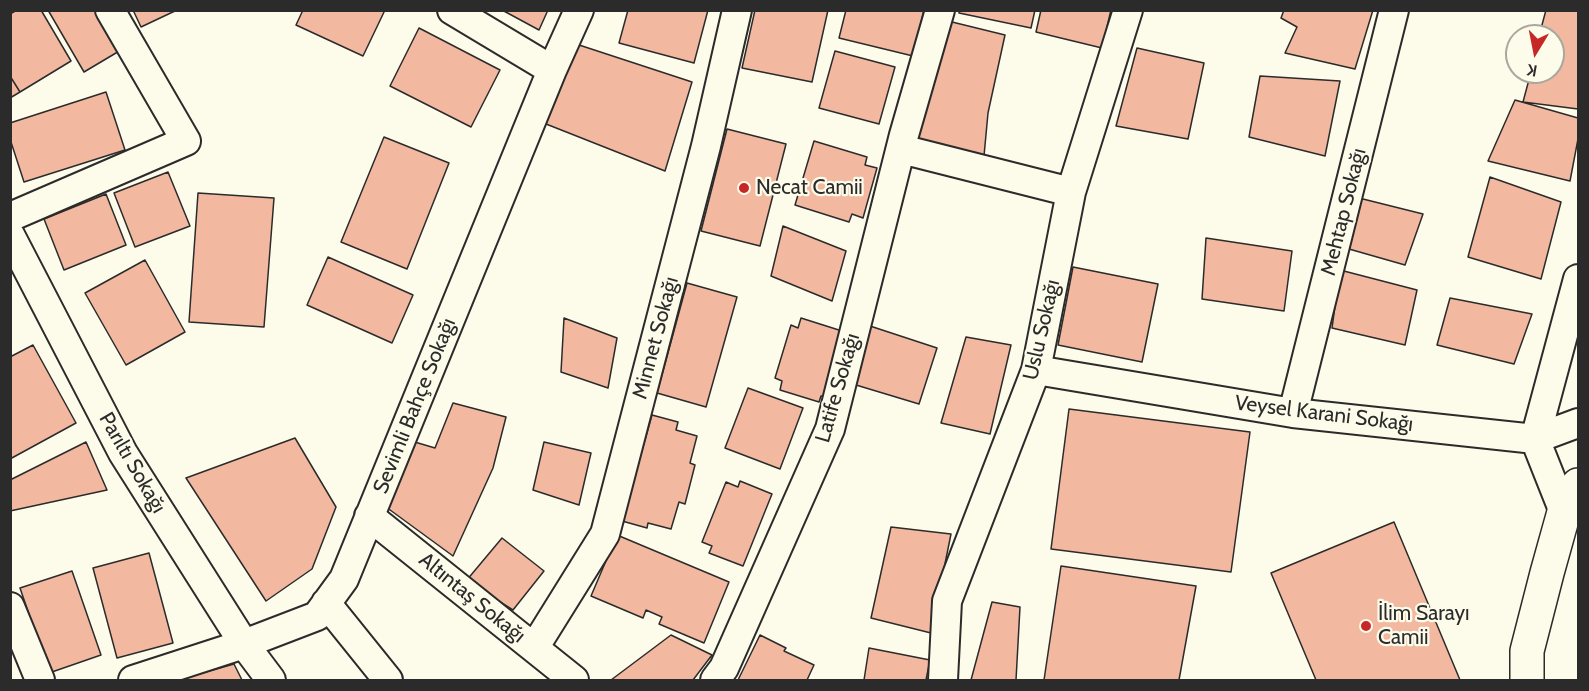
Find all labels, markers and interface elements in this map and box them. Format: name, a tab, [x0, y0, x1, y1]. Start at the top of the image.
north arrow	[1505, 24, 1565, 84]
text: K	[1526, 60, 1539, 80]
street label: Mehtap Sokağı	[1316, 146, 1372, 278]
place label: Necat Camii	[756, 175, 863, 201]
marker: Necat Camii	[737, 181, 751, 195]
street label: Minnet Sokağı	[628, 274, 684, 402]
street label: Uslu Sokağı	[1018, 277, 1066, 383]
street label: Sevimli Bahçe Sokağı	[368, 314, 462, 498]
street label: Latife Sokağı	[810, 331, 866, 445]
street label: Veysel Karani Sokağı	[1233, 391, 1415, 437]
street label: Parıltı Sokağı	[93, 408, 171, 518]
street label: Altıntaş Sokağı	[414, 547, 530, 649]
place label: İlim Sarayı Camii	[1378, 601, 1469, 651]
marker: İlim Sarayı Camii	[1359, 619, 1373, 633]

